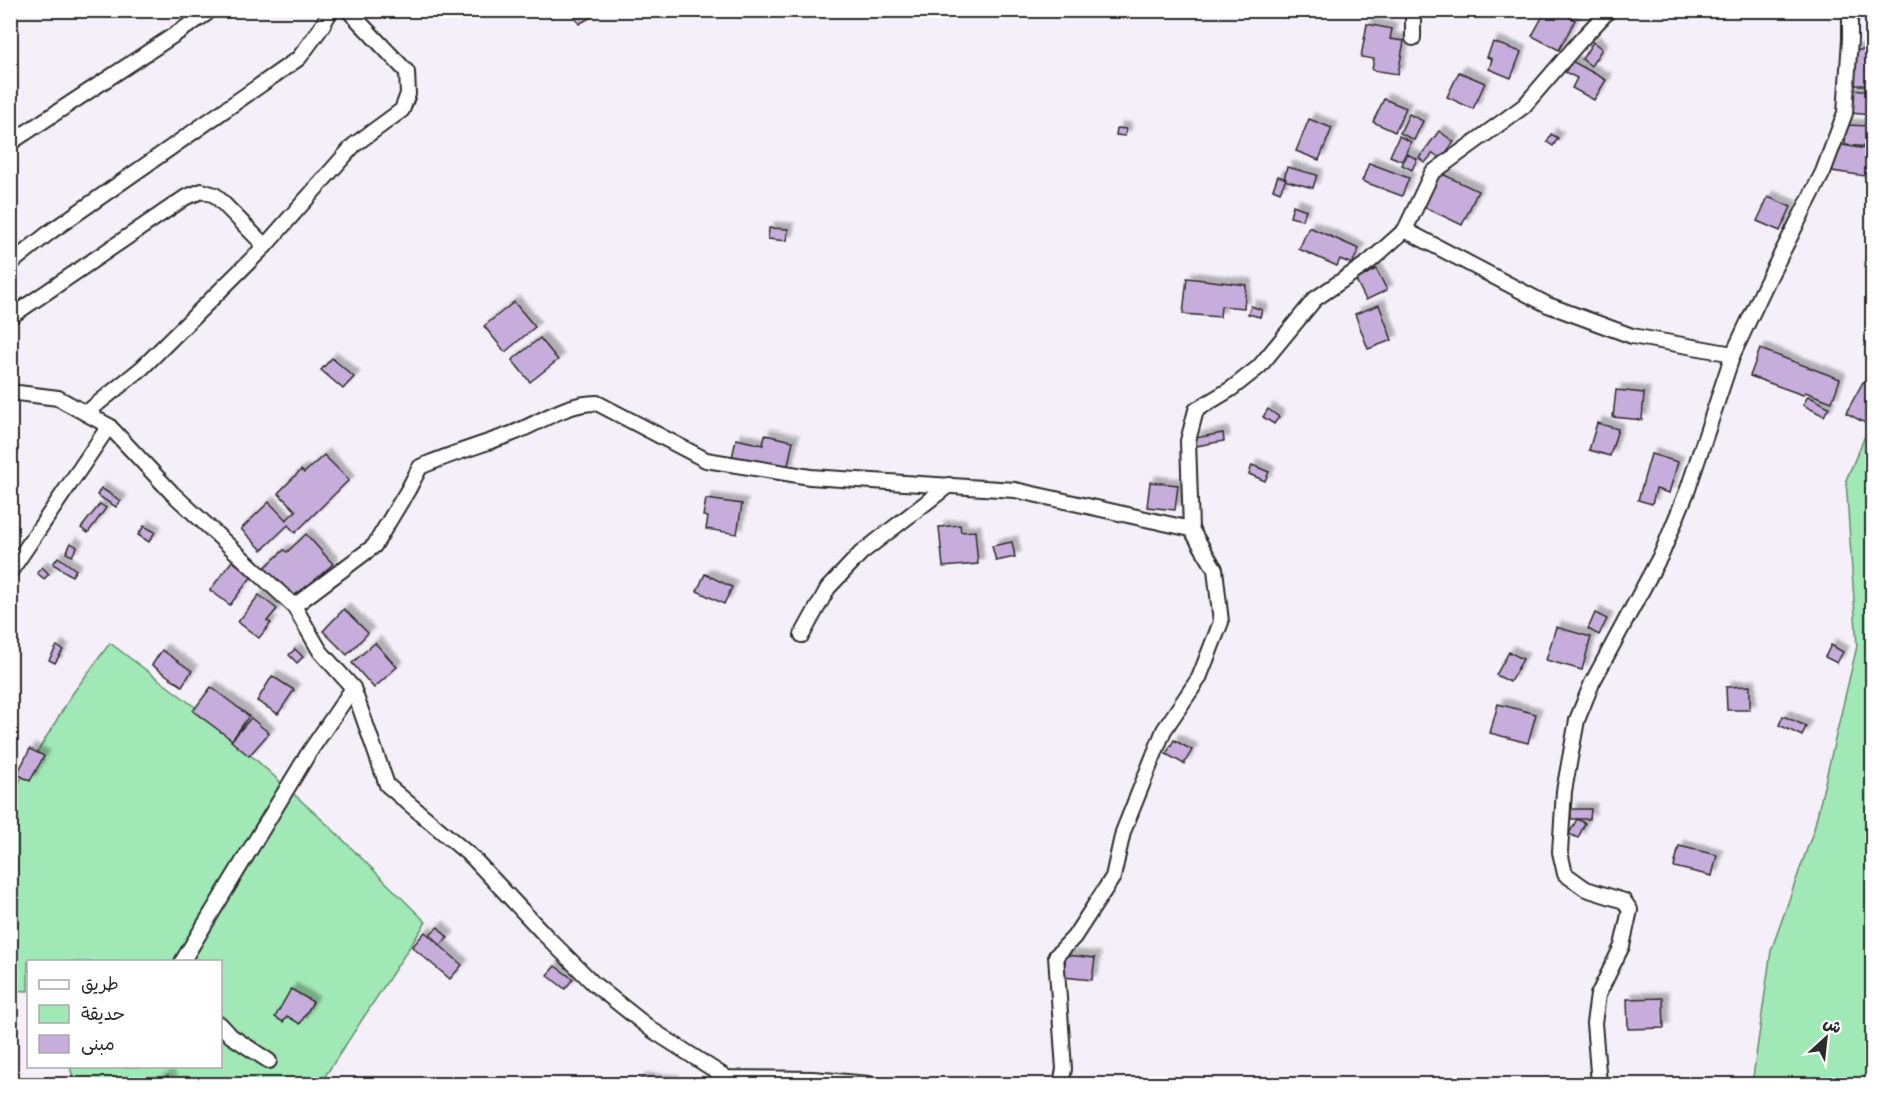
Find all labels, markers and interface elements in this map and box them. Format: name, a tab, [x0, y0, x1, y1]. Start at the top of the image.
legend	[27, 960, 222, 1068]
text: طريق	[81, 974, 119, 995]
text: حديقة	[81, 1004, 125, 1025]
north arrow	[1796, 1008, 1856, 1068]
text: ش	[1820, 1014, 1844, 1038]
text: مبنى	[81, 1034, 115, 1055]

